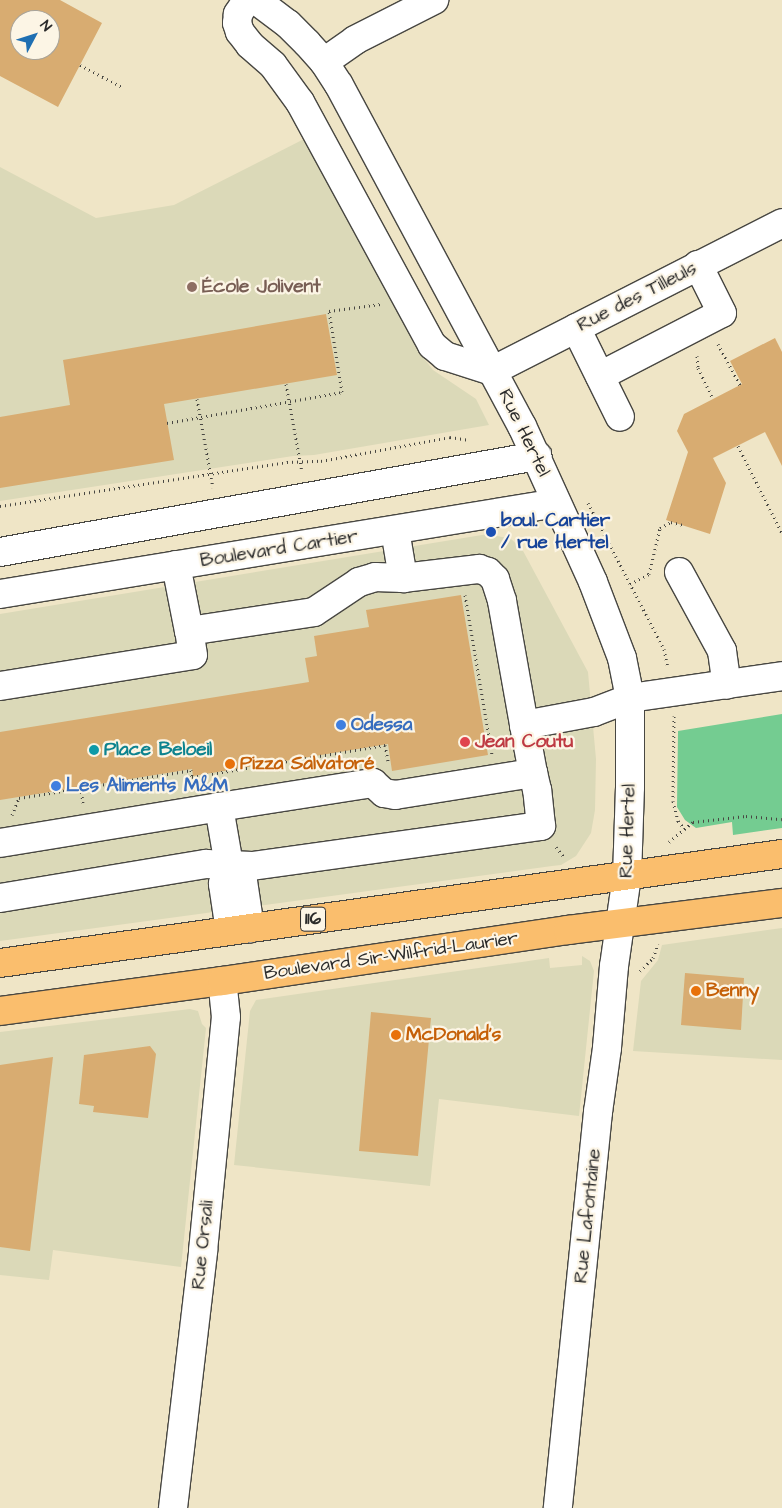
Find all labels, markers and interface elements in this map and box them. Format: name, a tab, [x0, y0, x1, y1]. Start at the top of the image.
north arrow	[10, 10, 60, 60]
text: N	[35, 16, 56, 36]
street label: Rue des Tilleuls	[573, 257, 701, 337]
place label: École Jolivent	[202, 276, 321, 298]
marker: École Jolivent	[186, 281, 198, 293]
street label: Rue Hertel	[493, 386, 555, 480]
place label: boul. Cartier / rue Hertel	[501, 510, 610, 554]
street label: Boulevard Cartier	[199, 525, 359, 573]
marker: boul. Cartier / rue Hertel	[485, 526, 497, 538]
place label: Odessa	[351, 714, 412, 736]
marker: Odessa	[335, 719, 347, 731]
place label: Jean Coutu	[475, 731, 573, 753]
marker: Jean Coutu	[459, 736, 471, 748]
place label: Place Beloeil	[104, 739, 212, 761]
marker: Place Beloeil	[88, 744, 100, 756]
place label: Pizza Salvatoré	[240, 753, 375, 775]
marker: Pizza Salvatoré	[224, 758, 236, 770]
place label: Les Aliments M&M	[66, 775, 228, 797]
marker: Les Aliments M&M	[50, 780, 62, 792]
street label: Rue Hertel	[615, 783, 641, 879]
road number: 116	[299, 904, 327, 934]
street label: Boulevard Sir-Wilfrid-Laurier	[262, 927, 520, 985]
place label: Benny	[706, 980, 759, 1002]
marker: Benny	[690, 985, 702, 997]
place label: McDonald's	[406, 1024, 501, 1046]
marker: McDonald's	[390, 1029, 402, 1041]
street label: Rue Lafontaine	[570, 1147, 606, 1285]
street label: Rue Orsali	[187, 1199, 219, 1291]

